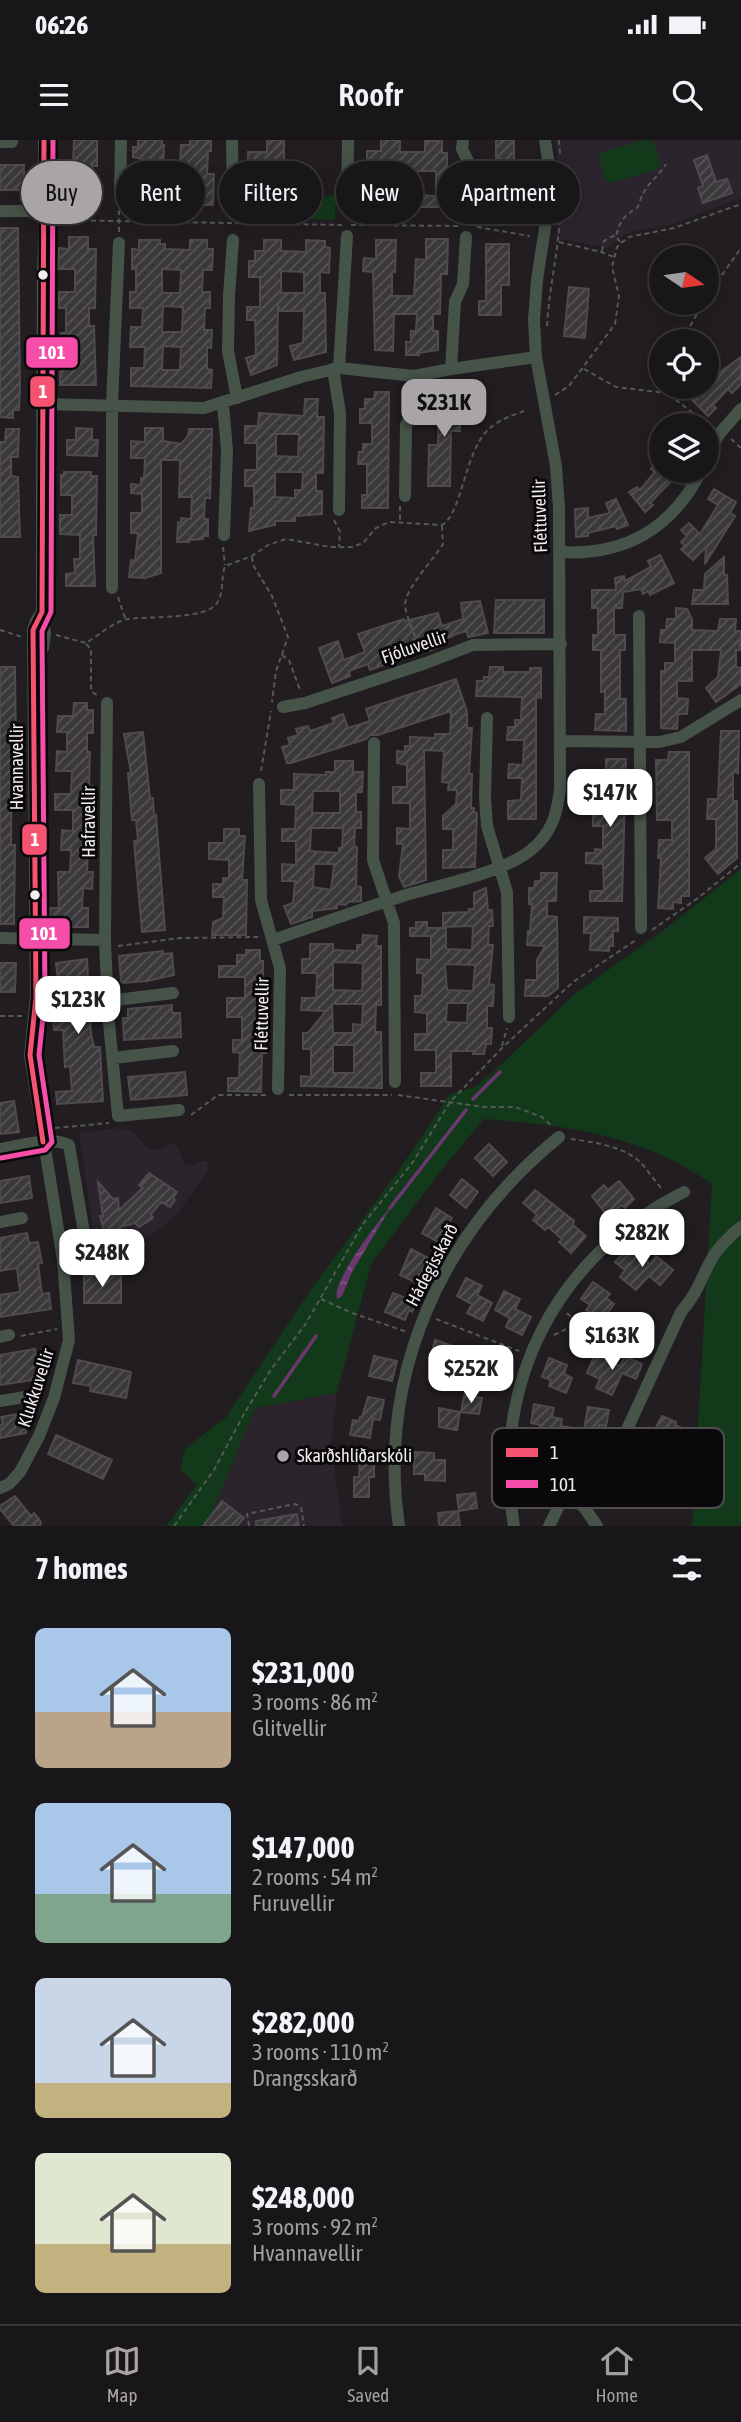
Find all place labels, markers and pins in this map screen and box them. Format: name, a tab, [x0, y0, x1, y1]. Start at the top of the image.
unlabelled marker	[36, 268, 50, 282]
pin: $231K	[395, 380, 493, 439]
pin: $147K	[561, 770, 659, 829]
unlabelled marker	[28, 888, 42, 902]
pin: $123K	[29, 976, 127, 1036]
pin: $282K	[593, 1210, 691, 1269]
pin: $248K	[53, 1230, 151, 1289]
pin: $163K	[563, 1312, 661, 1372]
pin: $252K	[422, 1346, 520, 1405]
place label: Skarðshlíðarskóli	[297, 1445, 412, 1466]
marker: Skarðshlíðarskóli	[275, 1448, 291, 1464]

